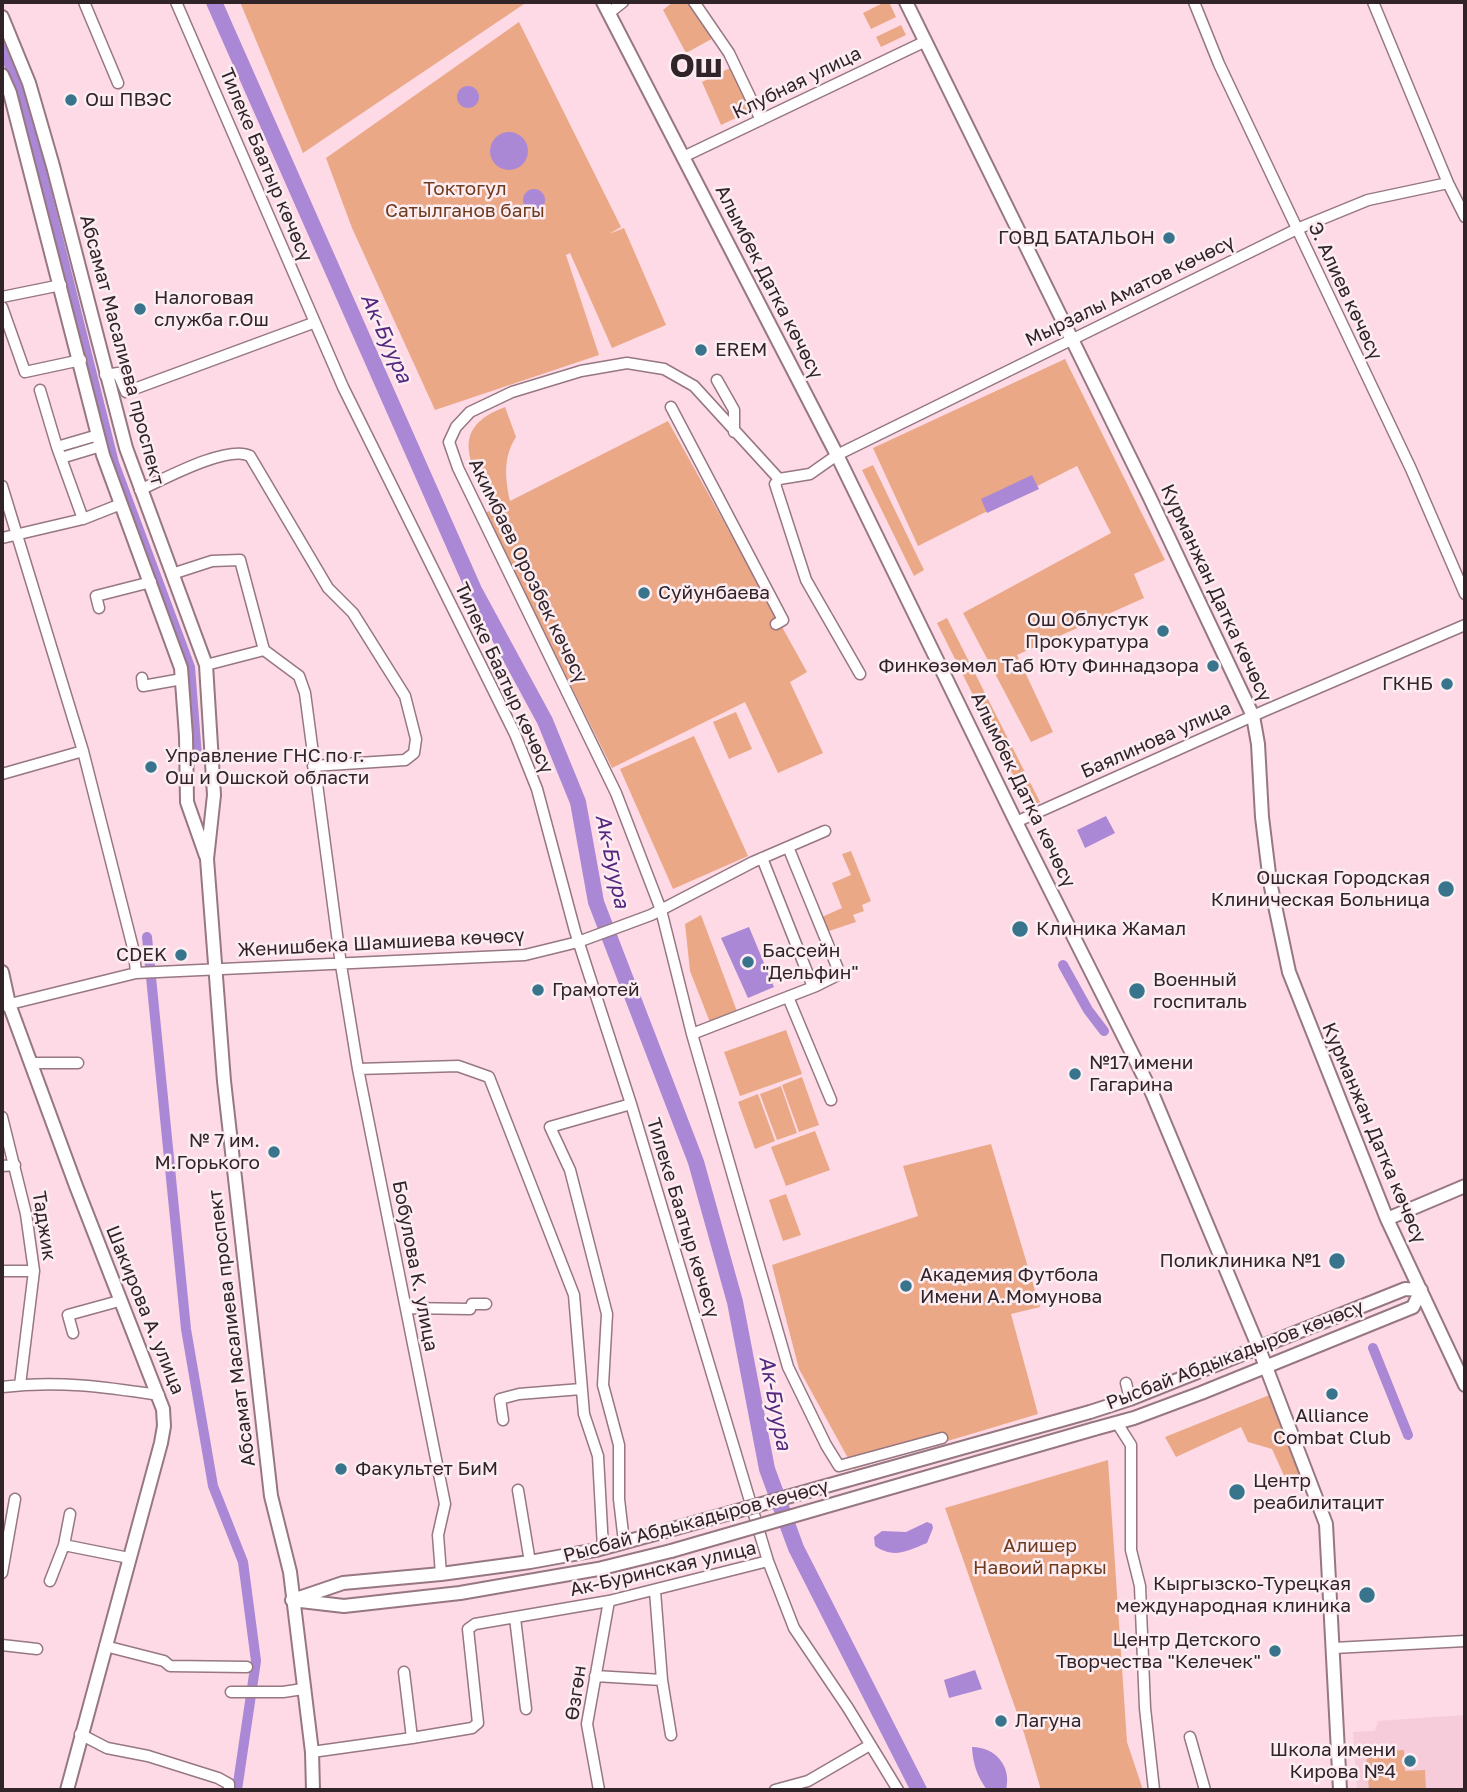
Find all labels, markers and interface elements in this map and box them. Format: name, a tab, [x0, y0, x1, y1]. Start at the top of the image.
street label: Клубная улица	[729, 42, 865, 124]
district label: Ош	[669, 47, 723, 87]
street label: Тилеке Баатыр көчөсү	[215, 65, 317, 265]
place label: Ош ПВЭС	[85, 89, 172, 111]
marker: Ош ПВЭС	[63, 92, 79, 108]
park label: Токтогул Сатылганов багы	[385, 178, 545, 222]
street label: Алымбек Датка көчөсү	[710, 181, 828, 383]
street label: Абсамат Масалиева проспект	[75, 212, 169, 488]
street label: Э. Алиев көчөсү	[1303, 218, 1387, 364]
place label: ГОВД БАТАЛЬОН	[998, 227, 1155, 249]
street label: Мырзалы Аматов көчөсү	[1022, 230, 1238, 352]
marker: ГОВД БАТАЛЬОН	[1161, 230, 1177, 246]
place label: Налоговая служба г.Ош	[154, 287, 269, 331]
water label: Ак-Буура	[355, 289, 417, 387]
marker: Налоговая служба г.Ош	[132, 301, 148, 317]
place label: EREM	[715, 339, 767, 361]
marker: EREM	[693, 342, 709, 358]
street label: Акимбаев Орозбек көчөсү	[464, 455, 592, 687]
street label: Курманжан Датка көчөсү	[1156, 481, 1276, 705]
street label: Тилеке Баатыр көчөсү	[450, 579, 558, 777]
place label: Суйунбаева	[658, 582, 770, 604]
marker: Суйунбаева	[636, 585, 652, 601]
place label: Ош Облустук Прокуратура	[1025, 609, 1149, 653]
marker: Ош Облустук Прокуратура	[1155, 623, 1171, 639]
place label: Финкөзөмөл Таб Юту Финнадзора	[878, 655, 1199, 677]
marker: Финкөзөмөл Таб Юту Финнадзора	[1205, 658, 1221, 674]
place label: ГКНБ	[1382, 673, 1433, 695]
marker: ГКНБ	[1439, 676, 1455, 692]
street label: Алымбек Датка көчөсү	[966, 689, 1080, 891]
street label: Баялинова улица	[1077, 697, 1235, 783]
place label: Управление ГНС по г. Ош и Ошской области	[165, 745, 369, 789]
marker: Управление ГНС по г. Ош и Ошской области	[143, 759, 159, 775]
water label: Ак-Буура	[590, 812, 634, 910]
place label: Ошская Городская Клиническая Больница	[1211, 867, 1430, 911]
marker: Ошская Городская Клиническая Больница	[1436, 879, 1456, 899]
place label: Клиника Жамал	[1036, 918, 1186, 940]
marker: Клиника Жамал	[1010, 919, 1030, 939]
street label: Женишбека Шамшиева көчөсү	[237, 924, 525, 962]
place label: Бассейн "Дельфин"	[762, 940, 859, 984]
place label: CDEK	[116, 944, 167, 966]
marker: CDEK	[173, 947, 189, 963]
marker: Бассейн "Дельфин"	[740, 954, 756, 970]
place label: Военный госпиталь	[1153, 969, 1247, 1013]
place label: Грамотей	[552, 979, 640, 1001]
marker: Военный госпиталь	[1127, 981, 1147, 1001]
marker: Грамотей	[530, 982, 546, 998]
street label: Курманжан Датка көчөсү	[1317, 1019, 1431, 1247]
place label: №17 имени Гагарина	[1089, 1052, 1193, 1096]
marker: №17 имени Гагарина	[1067, 1066, 1083, 1082]
street label: Тилеке Баатыр көчөсү	[642, 1115, 724, 1321]
place label: № 7 им. М.Горького	[154, 1130, 260, 1174]
marker: № 7 им. М.Горького	[266, 1144, 282, 1160]
street label: Бобулова К. улица	[387, 1179, 443, 1353]
street label: Абсамат Масалиева проспект	[204, 1188, 260, 1468]
street label: Таджик	[27, 1190, 61, 1262]
street label: Шакирова А. улица	[101, 1222, 189, 1398]
place label: Поликлиника №1	[1159, 1250, 1321, 1272]
marker: Поликлиника №1	[1327, 1251, 1347, 1271]
place label: Академия Футбола Имени А.Момунова	[920, 1264, 1102, 1308]
marker: Академия Футбола Имени А.Момунова	[898, 1278, 914, 1294]
street label: Рысбай Абдыкадыров көчөсү	[1103, 1295, 1367, 1415]
water label: Ак-Буура	[754, 1354, 796, 1452]
marker: Alliance Combat Club	[1324, 1386, 1340, 1402]
place label: Alliance Combat Club	[1273, 1405, 1391, 1449]
place label: Факультет БиМ	[355, 1458, 498, 1480]
marker: Факультет БиМ	[333, 1461, 349, 1477]
place label: Центр реабилитацит	[1253, 1470, 1384, 1514]
street label: Рысбай Абдыкадыров көчөсү	[561, 1475, 831, 1567]
marker: Центр реабилитацит	[1227, 1482, 1247, 1502]
park label: Алишер Навоий паркы	[973, 1535, 1107, 1579]
street label: Ак-Буринская улица	[568, 1536, 758, 1602]
place label: Кыргызско-Турецкая международная клиника	[1116, 1573, 1351, 1617]
marker: Кыргызско-Турецкая международная клиника	[1357, 1585, 1377, 1605]
place label: Центр Детского Творчества "Келечек"	[1056, 1629, 1261, 1673]
marker: Центр Детского Творчества "Келечек"	[1267, 1643, 1283, 1659]
street label: Өзгөн	[561, 1664, 591, 1722]
place label: Лагуна	[1015, 1710, 1081, 1732]
marker: Лагуна	[993, 1713, 1009, 1729]
place label: Школа имени Кирова №4	[1270, 1739, 1396, 1783]
marker: Школа имени Кирова №4	[1402, 1753, 1418, 1769]

